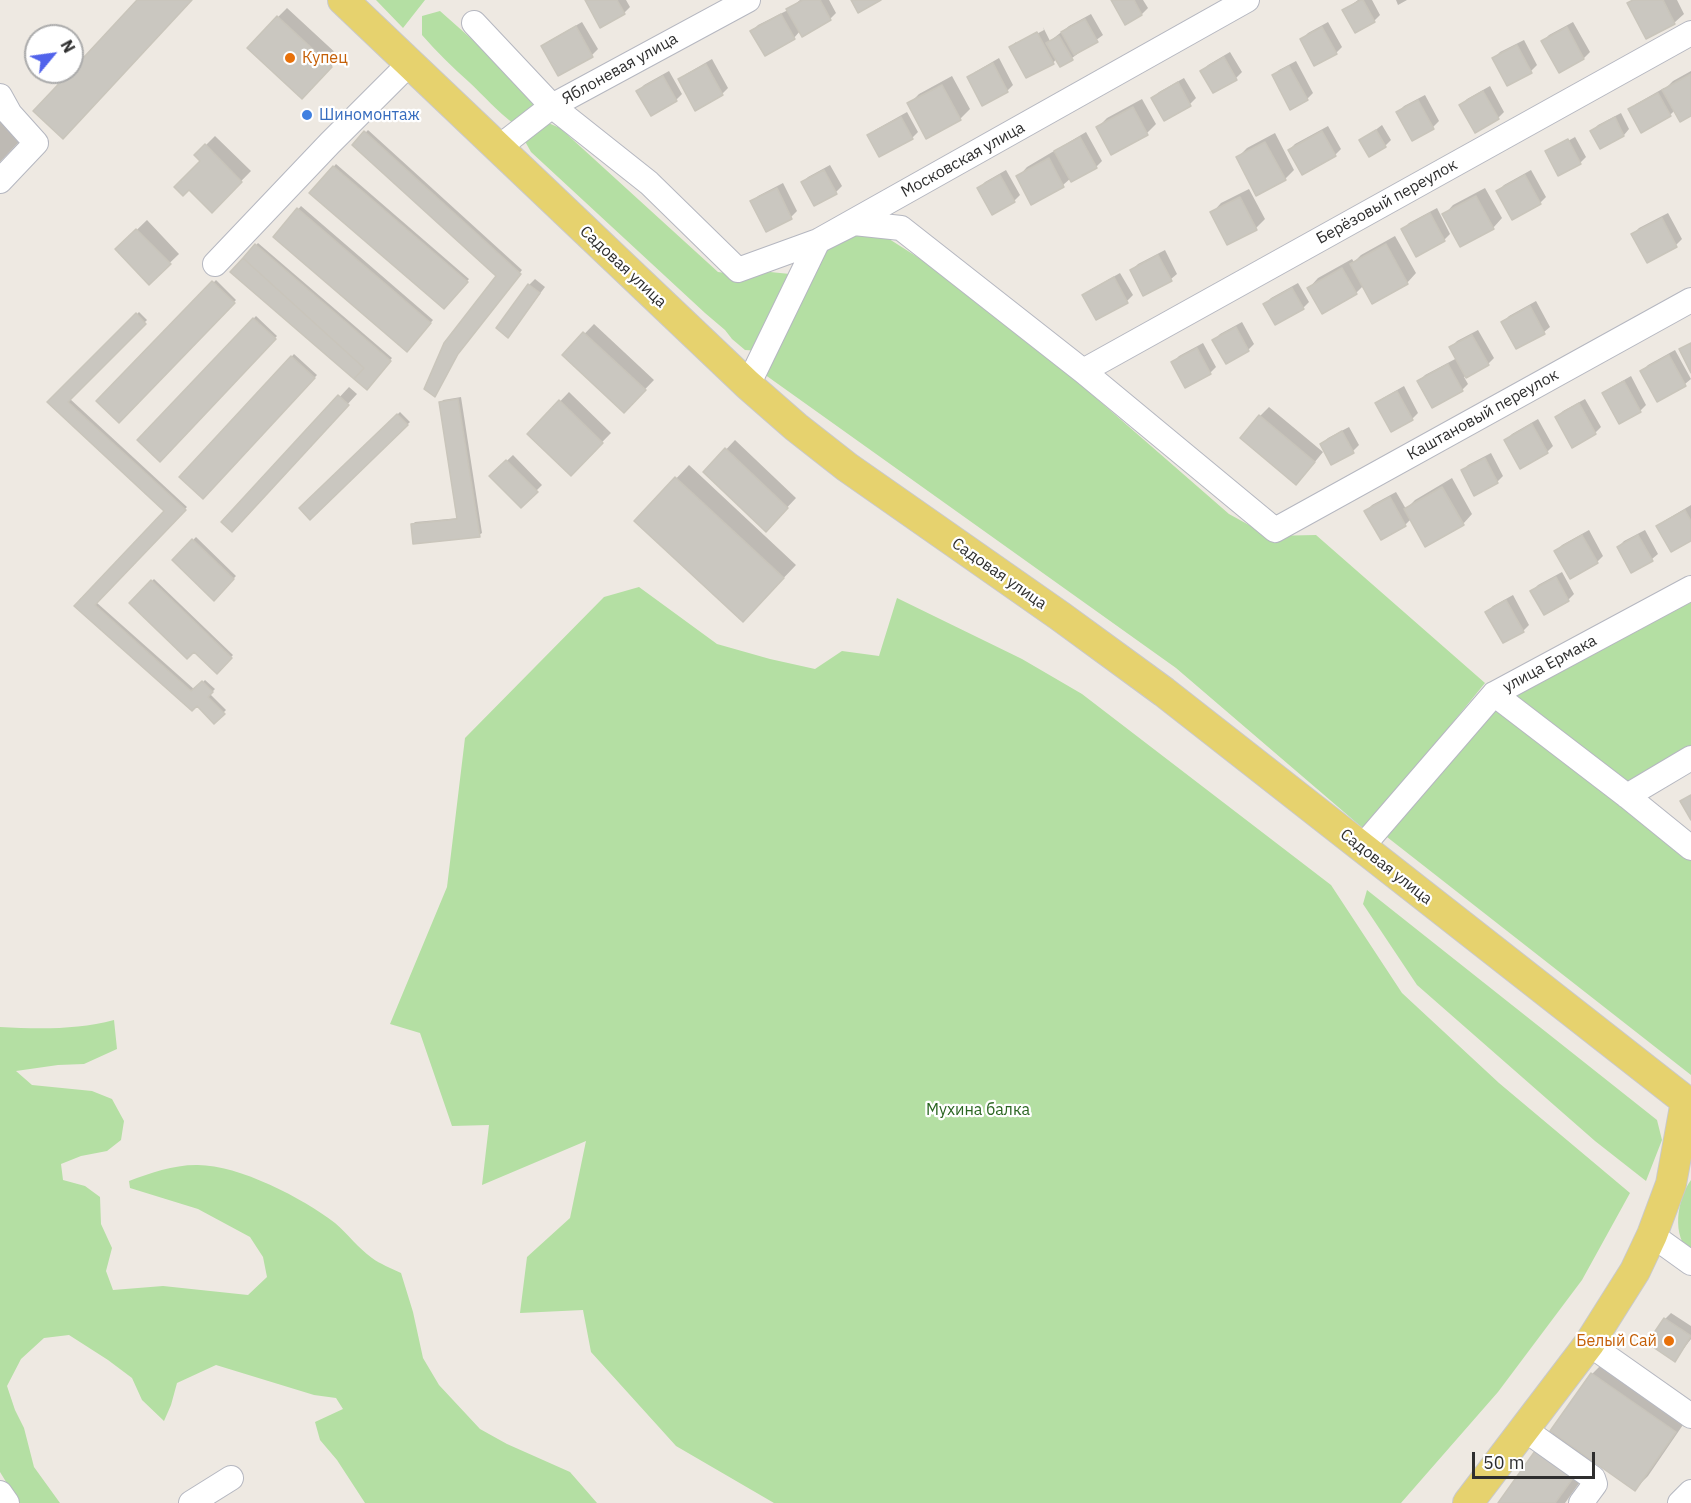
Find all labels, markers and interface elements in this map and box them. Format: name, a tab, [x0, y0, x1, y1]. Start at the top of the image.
north arrow	[24, 24, 84, 84]
street label: Яблоневая улица	[559, 29, 681, 109]
text: N	[56, 36, 80, 56]
place label: Купец	[302, 48, 348, 68]
marker: Купец	[283, 51, 297, 65]
place label: Шиномонтаж	[319, 105, 420, 125]
marker: Шиномонтаж	[300, 108, 314, 122]
street label: Московская улица	[898, 118, 1028, 202]
street label: Берёзовый переулок	[1313, 155, 1461, 249]
street label: Садовая улица	[576, 222, 670, 312]
street label: Каштановый переулок	[1404, 365, 1562, 465]
street label: Садовая улица	[948, 534, 1050, 614]
street label: улица Ермака	[1500, 631, 1600, 697]
street label: Садовая улица	[1336, 825, 1436, 909]
park label: Мухина балка	[926, 1100, 1030, 1120]
place label: Белый Сай	[1576, 1331, 1657, 1351]
marker: Белый Сай	[1662, 1334, 1676, 1348]
scale bar	[1475, 1440, 1598, 1478]
text: 50 m	[1483, 1451, 1525, 1474]

